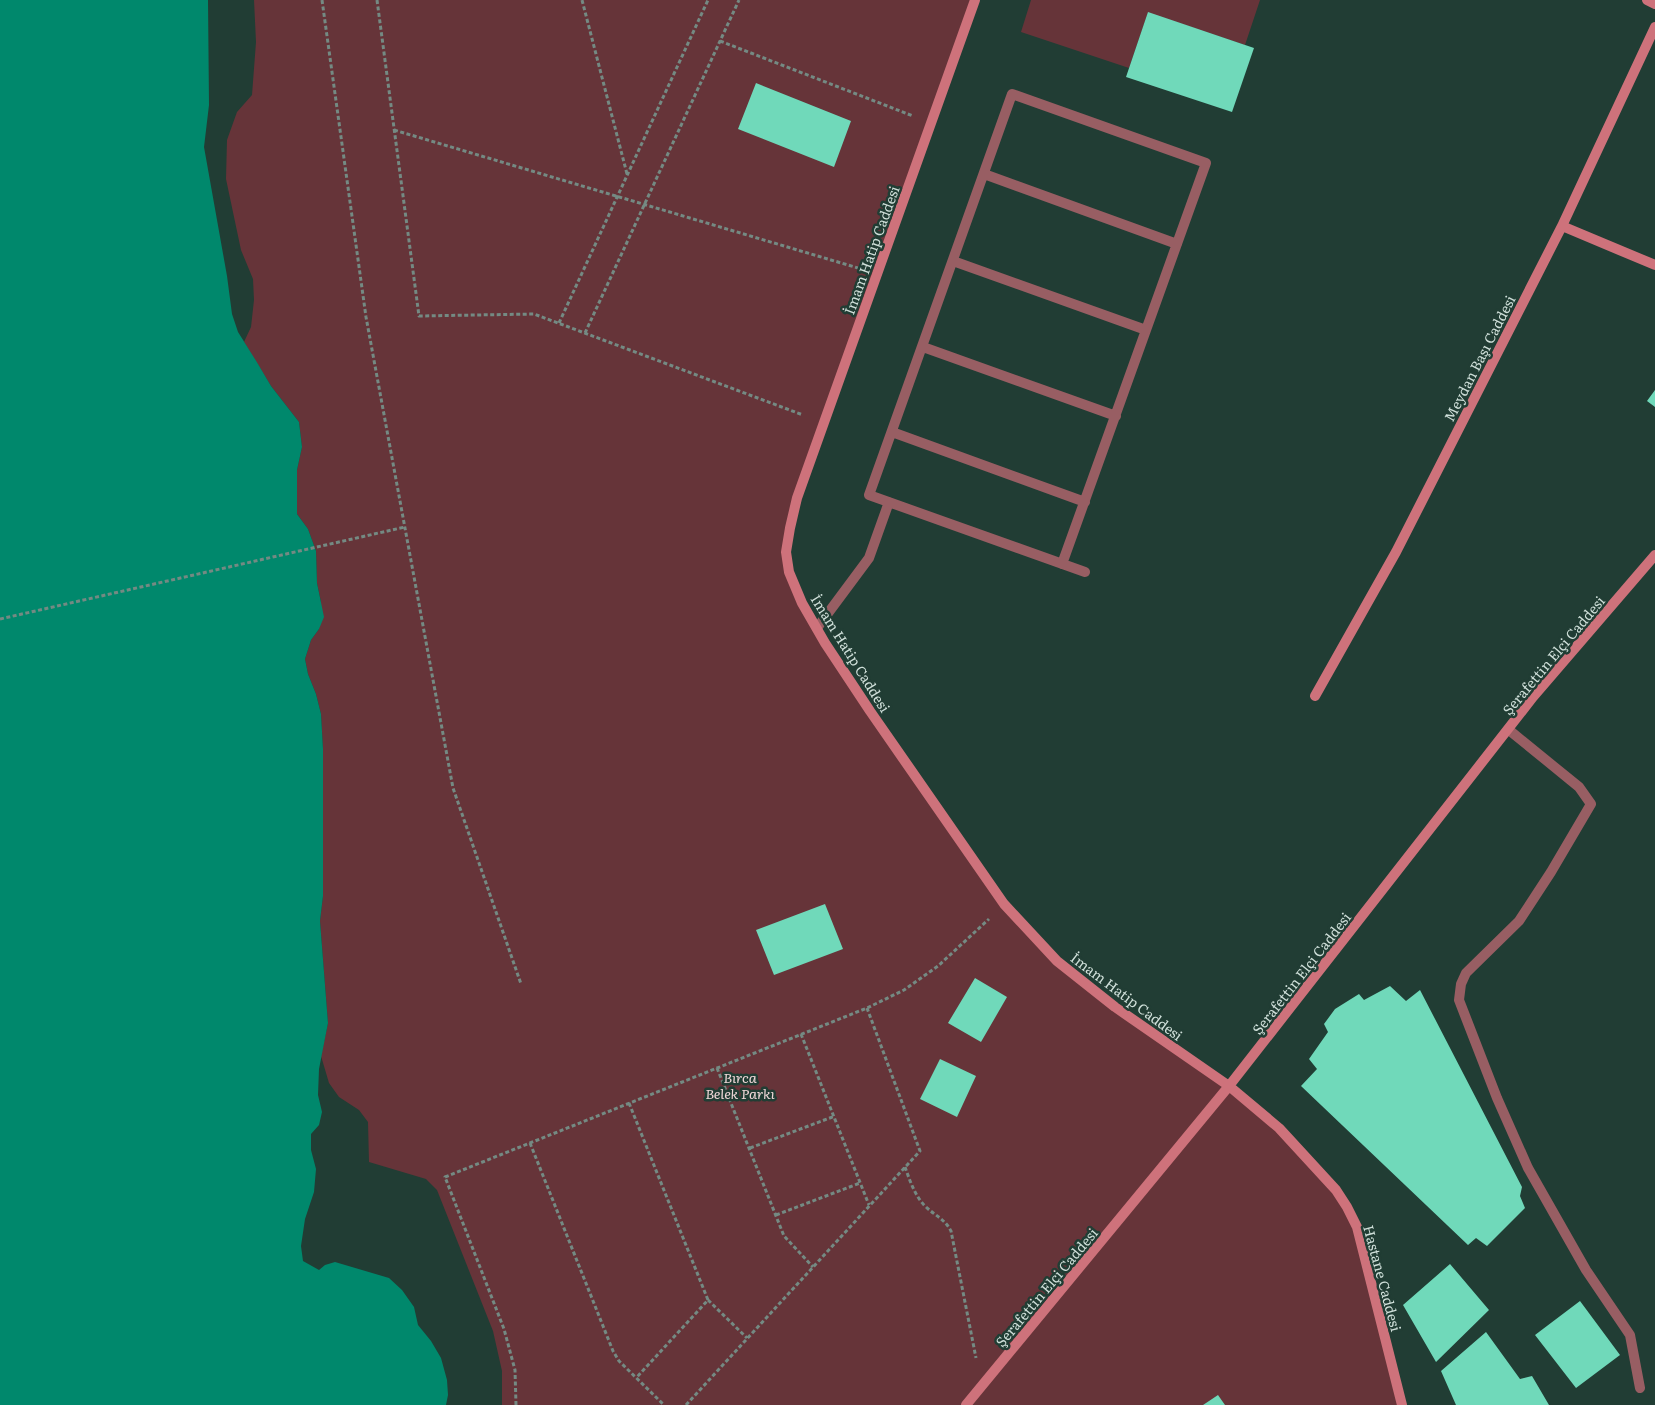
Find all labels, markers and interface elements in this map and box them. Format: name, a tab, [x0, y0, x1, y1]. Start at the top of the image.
street label: İmam Hatip Caddesi	[838, 182, 904, 317]
street label: Meydan Başı Caddesi	[1439, 291, 1520, 425]
street label: İmam Hatip Caddesi	[807, 590, 896, 716]
street label: Şerafettin Elçi Caddesi	[1497, 591, 1609, 719]
street label: Şerafettin Elçi Caddesi	[1247, 908, 1355, 1038]
street label: İmam Hatip Caddesi	[1067, 947, 1187, 1045]
park label: Bırca Belek Parkı	[705, 1067, 776, 1103]
street label: Şerafettin Elçi Caddesi	[990, 1223, 1102, 1351]
street label: Hastane Caddesi	[1359, 1223, 1407, 1334]

